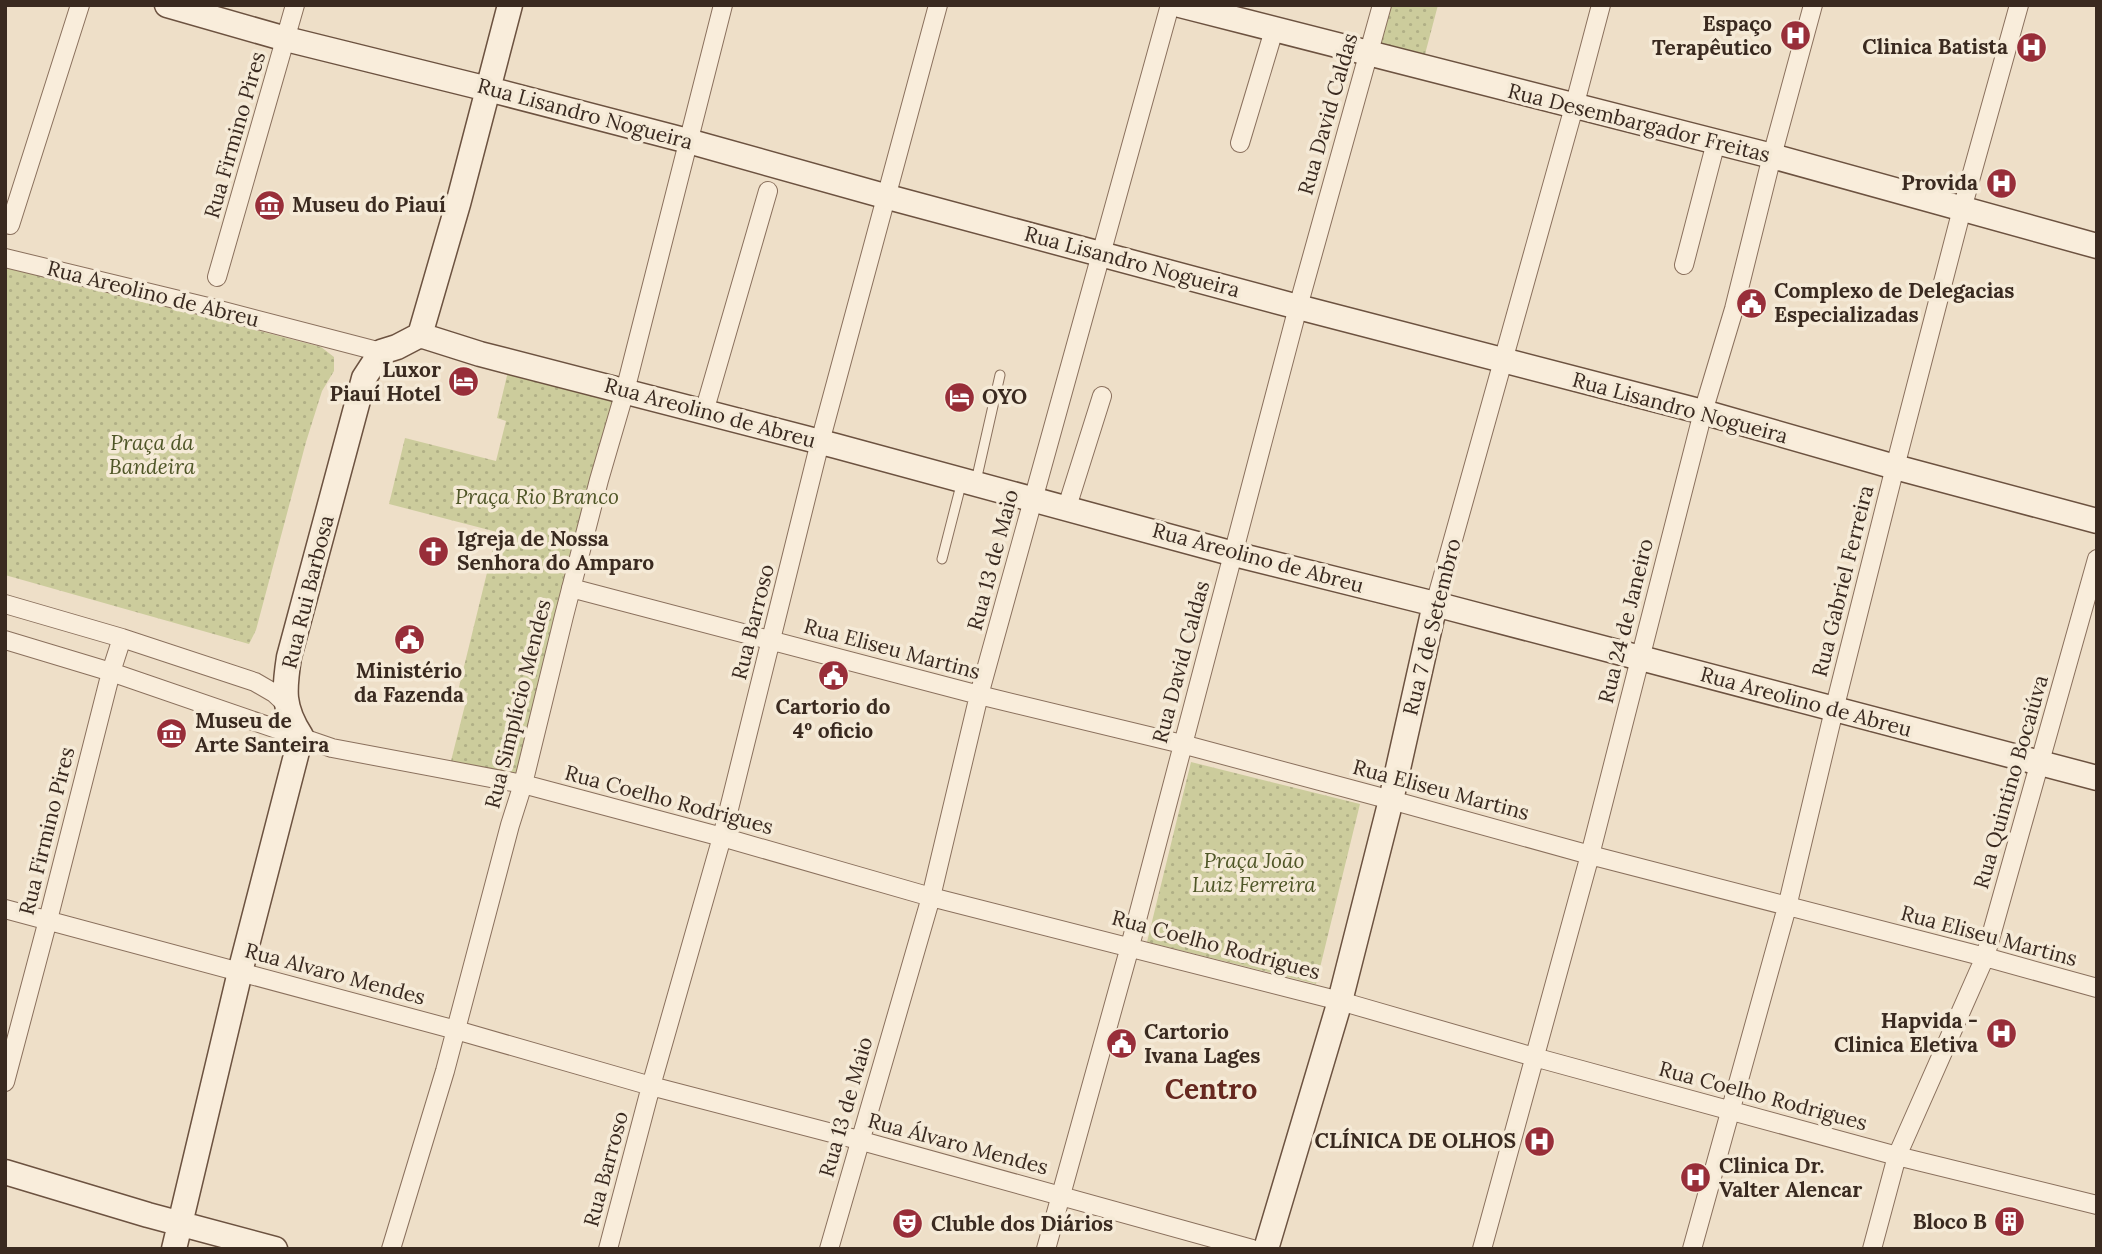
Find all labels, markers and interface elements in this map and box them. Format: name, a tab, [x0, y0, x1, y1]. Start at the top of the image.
place label: Espaço Terapêutico	[1652, 10, 1772, 61]
hospital icon: Espaço Terapêutico	[1778, 19, 1812, 53]
street label: Rua David Caldas	[1292, 30, 1364, 198]
hospital icon: Clinica Batista	[2014, 30, 2048, 64]
place label: Clinica Batista	[1862, 33, 2008, 60]
street label: Rua Firmino Pires	[198, 48, 271, 221]
street label: Rua Lisandro Nogueira	[474, 72, 696, 155]
street label: Rua Desembargador Freitas	[1505, 77, 1773, 168]
hospital icon: Provida	[1984, 166, 2018, 200]
place label: Provida	[1901, 169, 1978, 196]
museum icon: Museu do Piauí	[252, 188, 286, 222]
place label: Museu do Piauí	[292, 191, 446, 218]
street label: Rua Lisandro Nogueira	[1021, 220, 1243, 303]
street label: Rua Areolino de Abreu	[44, 254, 262, 333]
place label: Complexo de Delegacias Especializadas	[1774, 277, 2015, 328]
public building icon: Complexo de Delegacias Especializadas	[1734, 286, 1768, 320]
place label: Luxor Piauí Hotel	[330, 356, 441, 407]
hotel icon: Luxor Piauí Hotel	[447, 365, 481, 399]
street label: Rua Lisandro Nogueira	[1569, 366, 1791, 449]
street label: Rua Areolino de Abreu	[602, 371, 819, 454]
hotel icon: OYO	[942, 380, 976, 414]
place label: OYO	[982, 383, 1027, 410]
park label: Praça da Bandeira	[109, 429, 196, 480]
street label: Rua Gabriel Ferreira	[1806, 482, 1879, 679]
park label: Praça Rio Branco	[455, 483, 619, 510]
street label: Rua 13 de Maio	[961, 486, 1024, 633]
street label: Rua Rui Barbosa	[275, 512, 340, 671]
street label: Rua Areolino de Abreu	[1150, 516, 1367, 599]
place label: Igreja de Nossa Senhora do Amparo	[457, 525, 654, 576]
church icon: Igreja de Nossa Senhora do Amparo	[417, 534, 451, 568]
street label: Rua 7 de Setembro	[1396, 535, 1467, 718]
street label: Rua 24 de Janeiro	[1592, 536, 1659, 706]
street label: Rua Barroso	[725, 561, 780, 683]
street label: Rua David Caldas	[1146, 578, 1215, 746]
street label: Rua Simplício Mendes	[478, 597, 557, 811]
street label: Rua Eliseu Martins	[801, 612, 983, 685]
public building icon: Ministério da Fazenda	[392, 622, 426, 656]
place label: Ministério da Fazenda	[354, 657, 464, 708]
public building icon: Cartorio do 4º oficio	[816, 658, 850, 692]
street label: Rua Areolino de Abreu	[1698, 660, 1915, 743]
street label: Rua Quintino Bocaiúva	[1967, 672, 2054, 892]
place label: Cartorio do 4º oficio	[776, 693, 891, 744]
place label: Museu de Arte Santeira	[195, 707, 329, 758]
museum icon: Museu de Arte Santeira	[155, 716, 189, 750]
street label: Rua Firmino Pires	[13, 744, 80, 918]
street label: Rua Eliseu Martins	[1350, 753, 1532, 826]
street label: Rua Coelho Rodrigues	[562, 759, 776, 840]
park label: Praça João Luiz Ferreira	[1192, 847, 1316, 898]
street label: Rua Eliseu Martins	[1898, 899, 2080, 972]
street label: Rua Coelho Rodrigues	[1109, 904, 1323, 985]
street label: Rua Alvaro Mendes	[242, 936, 428, 1011]
place label: Hapvida - Clinica Eletiva	[1834, 1007, 1978, 1058]
hospital icon: Hapvida - Clinica Eletiva	[1984, 1016, 2018, 1050]
place label: Cartorio Ivana Lages	[1144, 1018, 1260, 1069]
public building icon: Cartorio Ivana Lages	[1104, 1027, 1138, 1061]
street label: Rua 13 de Maio	[813, 1034, 878, 1180]
street label: Rua Coelho Rodrigues	[1656, 1055, 1870, 1136]
district label: Centro	[1165, 1071, 1257, 1107]
street label: Rua Álvaro Mendes	[865, 1106, 1051, 1181]
street label: Rua Barroso	[577, 1108, 634, 1230]
hospital icon: CLÍNICA DE OLHOS	[1522, 1124, 1556, 1158]
place label: CLÍNICA DE OLHOS	[1315, 1127, 1516, 1154]
place label: Clinica Dr. Valter Alencar	[1719, 1152, 1862, 1203]
hospital icon: Clinica Dr. Valter Alencar	[1679, 1161, 1713, 1195]
building icon: Bloco B	[1993, 1205, 2027, 1239]
theatre icon: Cluble dos Diários	[891, 1207, 925, 1241]
place label: Bloco B	[1913, 1208, 1987, 1235]
place label: Cluble dos Diários	[931, 1210, 1113, 1237]

